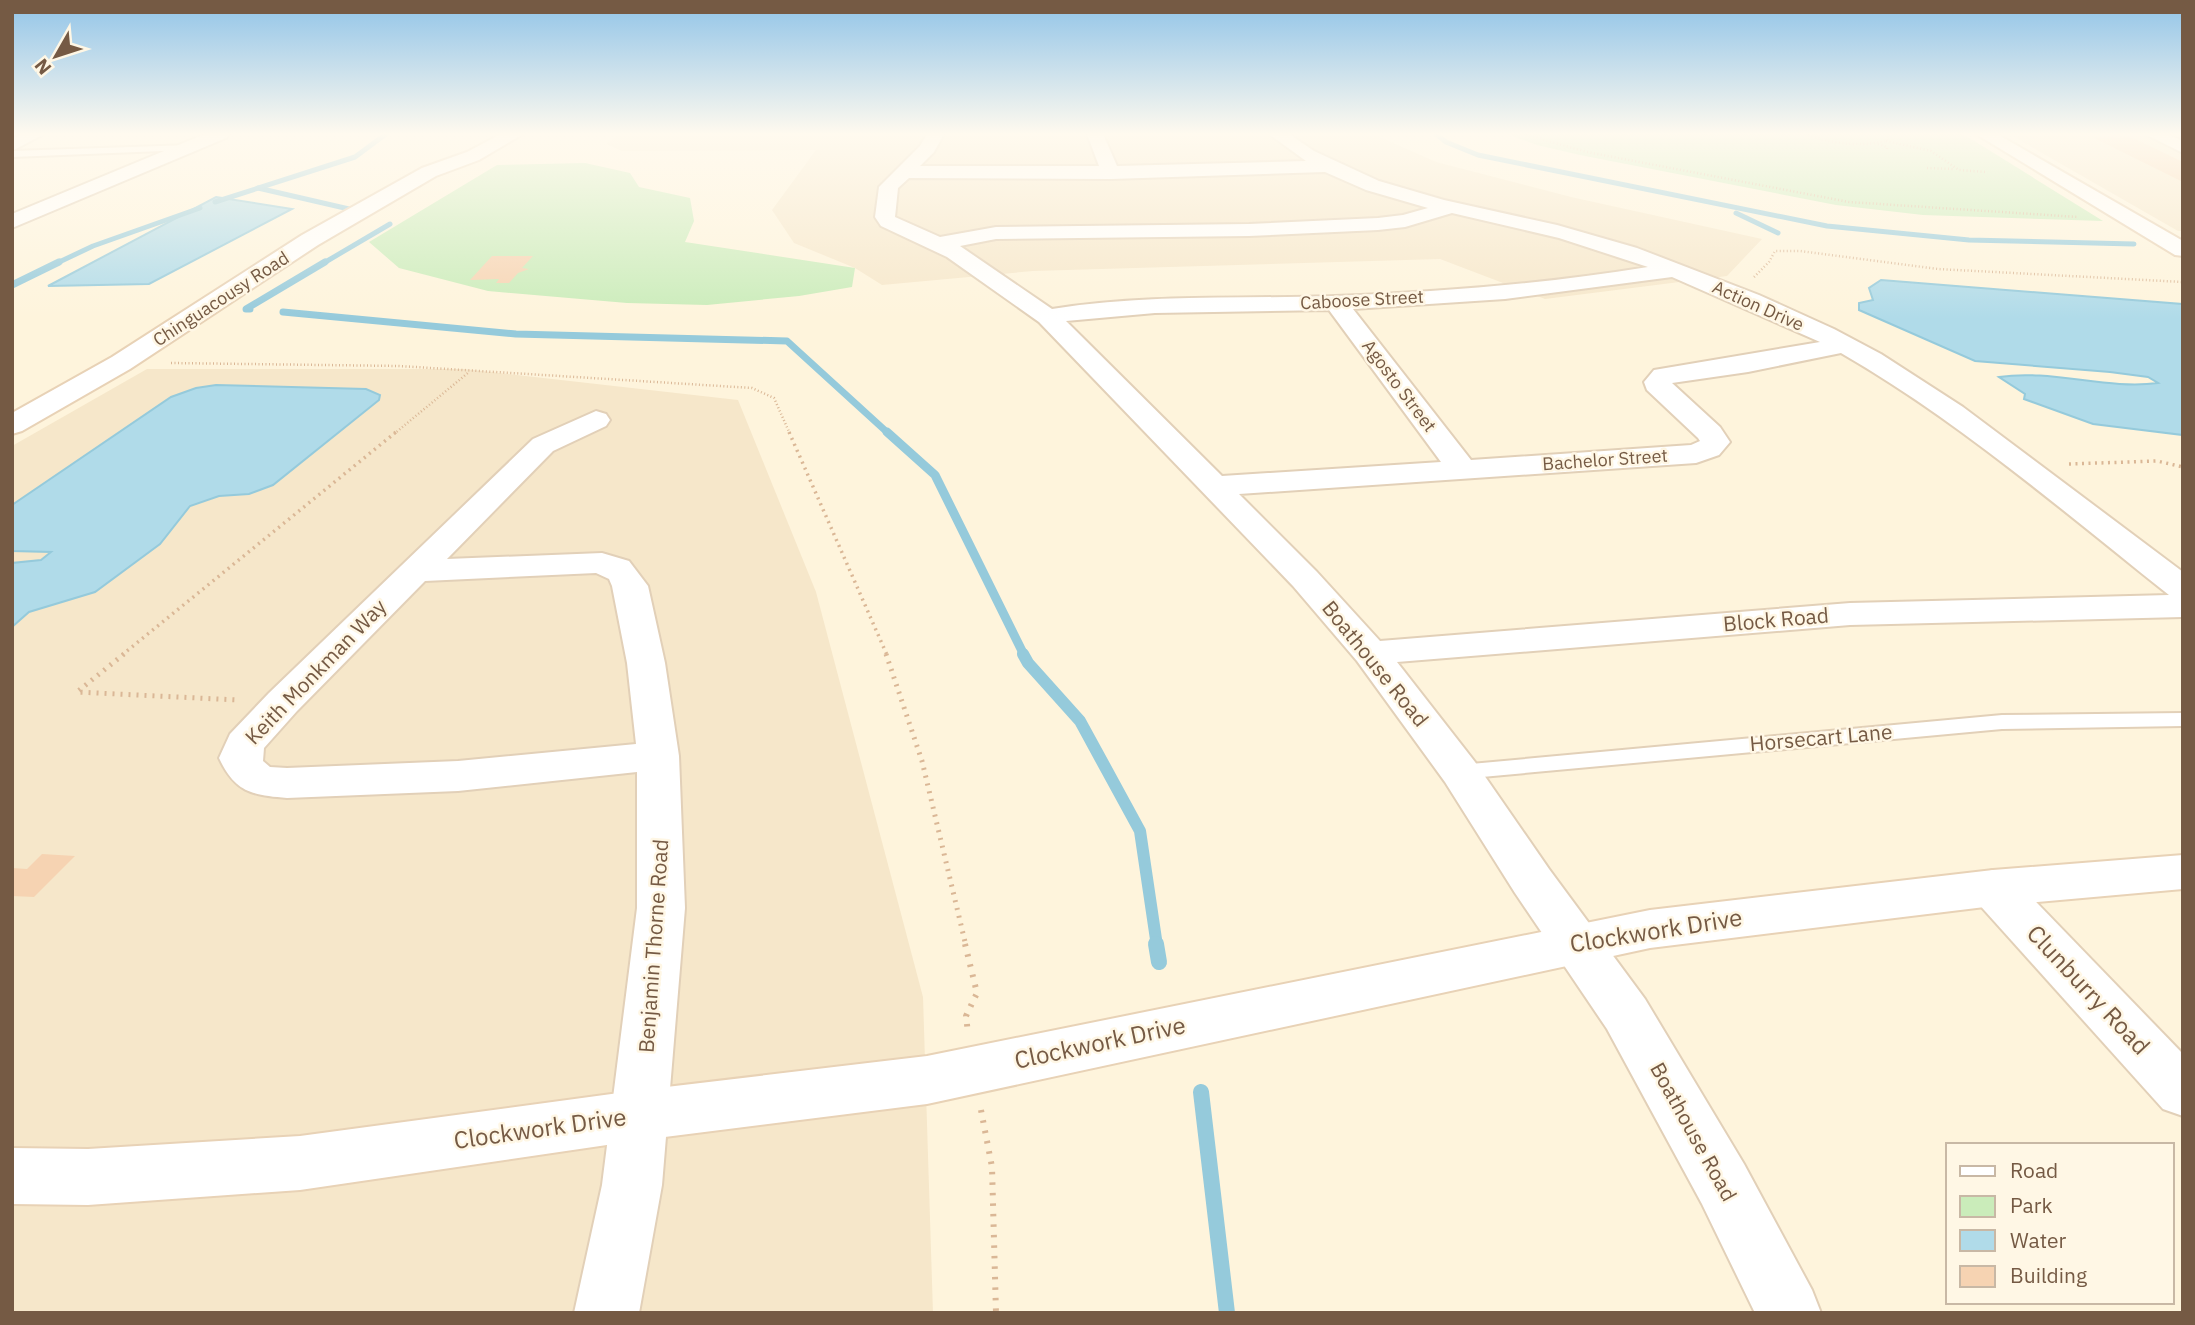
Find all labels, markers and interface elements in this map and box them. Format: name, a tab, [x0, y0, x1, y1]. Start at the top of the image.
north arrow	[21, 21, 91, 91]
text: N	[29, 54, 56, 80]
street label: Chinguacousy Road	[148, 246, 293, 351]
street label: Action Drive	[1709, 275, 1808, 336]
street label: Caboose Street	[1300, 285, 1424, 314]
street label: Agosto Street	[1357, 335, 1442, 436]
street label: Bachelor Street	[1541, 444, 1668, 475]
street label: Keith Monkman Way	[238, 592, 392, 750]
street label: Boathouse Road	[1316, 594, 1435, 732]
street label: Block Road	[1722, 600, 1830, 638]
street label: Horsecart Lane	[1748, 717, 1893, 757]
street label: Benjamin Thorne Road	[632, 838, 674, 1054]
street label: Clockwork Drive	[1567, 901, 1744, 959]
street label: Clunburry Road	[2020, 917, 2157, 1061]
street label: Clockwork Drive	[1011, 1008, 1188, 1076]
street label: Boathouse Road	[1644, 1057, 1744, 1206]
street label: Clockwork Drive	[451, 1100, 628, 1156]
legend	[1946, 1143, 2174, 1304]
text: Road	[2010, 1156, 2058, 1184]
text: Park	[2010, 1191, 2053, 1219]
text: Water	[2010, 1226, 2067, 1254]
text: Building	[2010, 1261, 2087, 1289]

